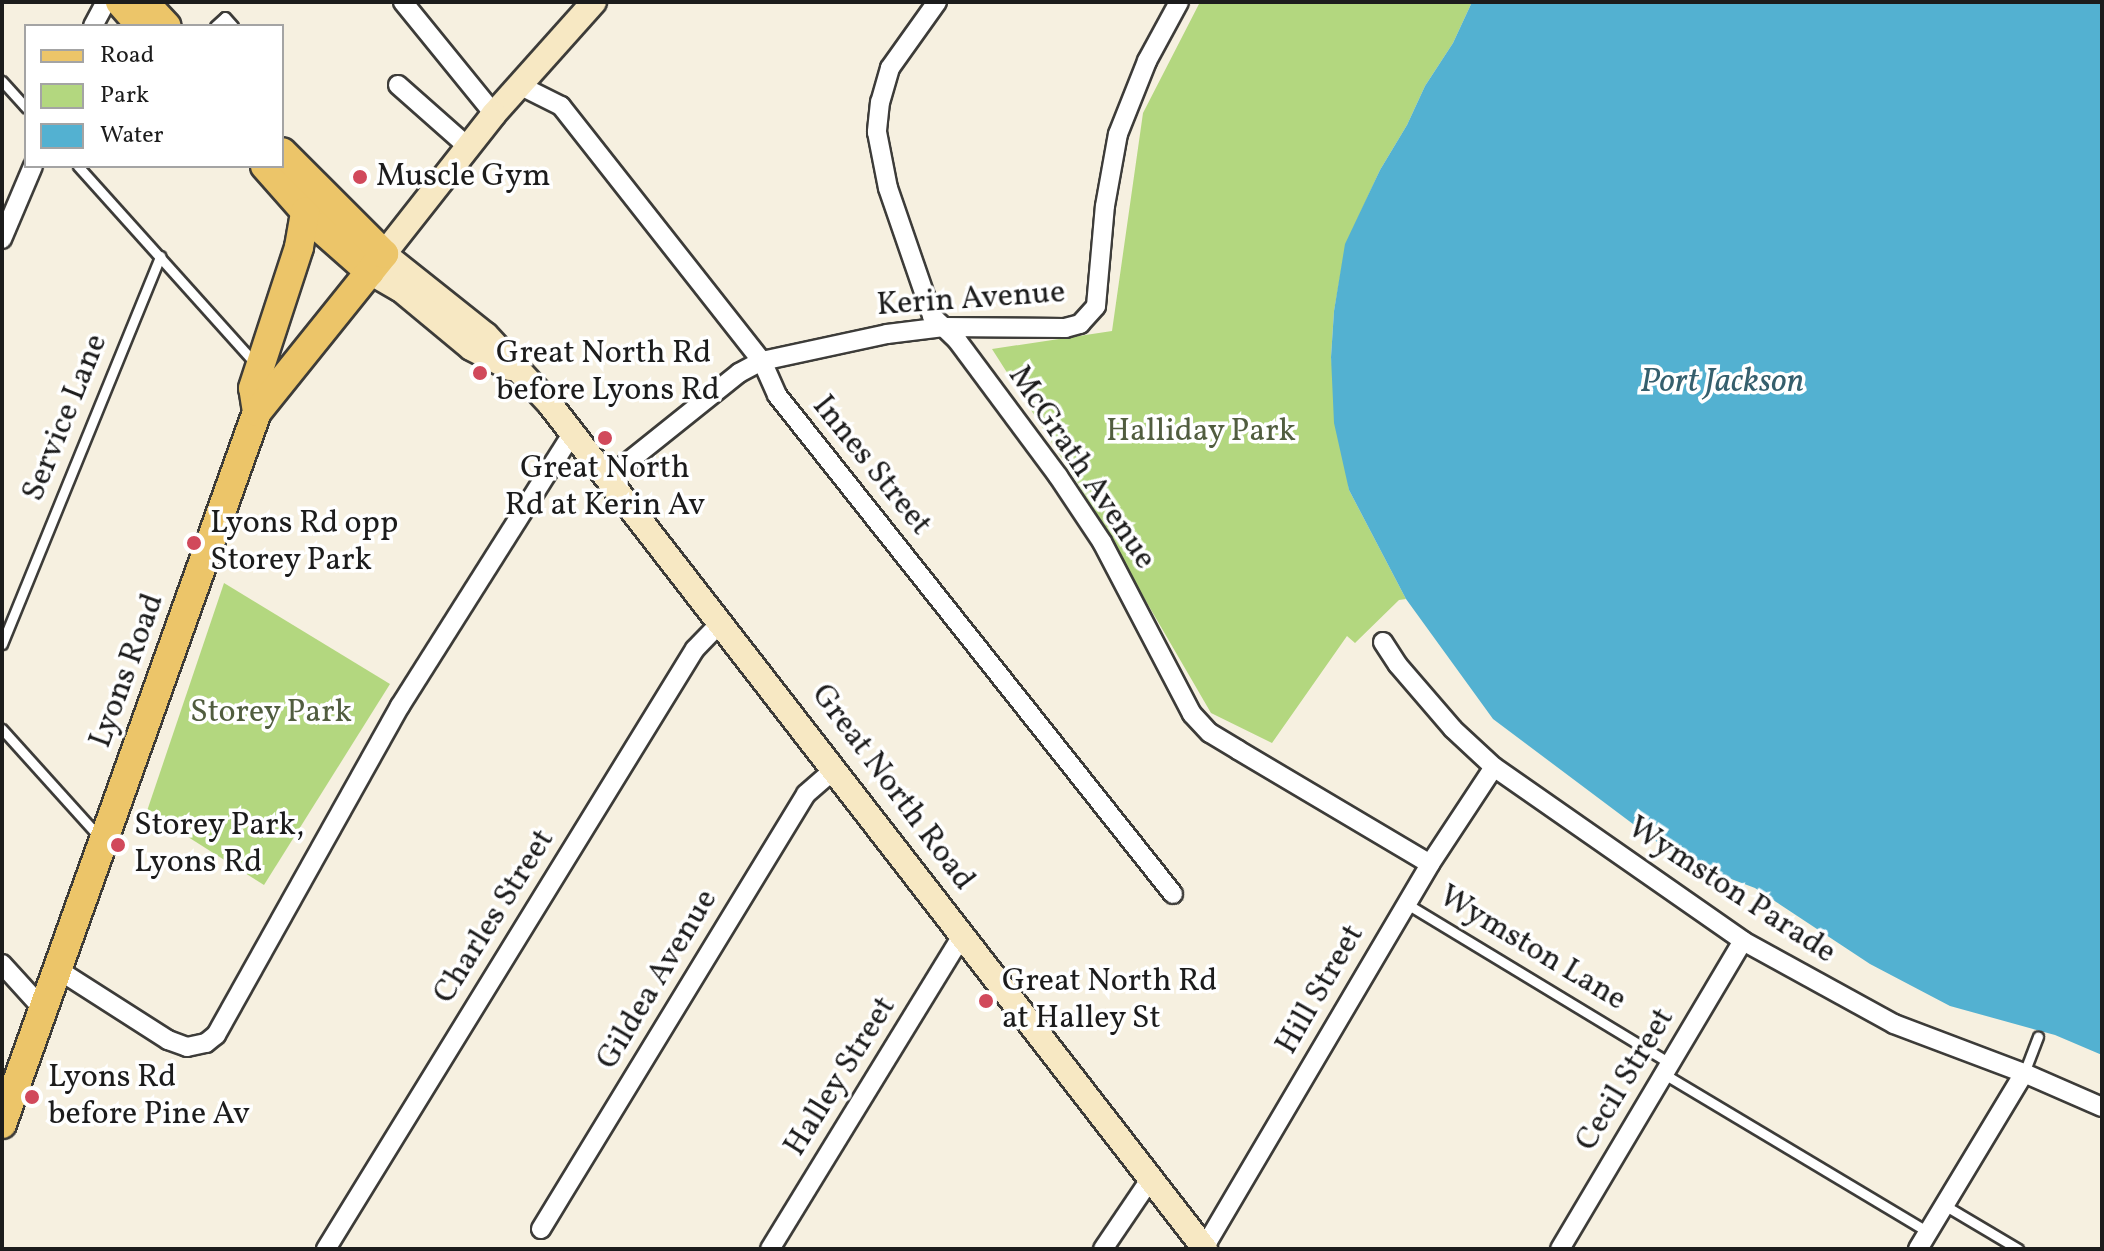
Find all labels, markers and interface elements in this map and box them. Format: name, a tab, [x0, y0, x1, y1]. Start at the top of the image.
legend	[24, 24, 284, 168]
text: Road	[100, 39, 154, 73]
text: Park	[100, 79, 149, 113]
text: Water	[100, 119, 164, 153]
place label: Muscle Gym	[376, 158, 551, 196]
marker: Muscle Gym	[351, 168, 369, 186]
street label: Kerin Avenue	[875, 274, 1067, 326]
street label: Service Lane	[15, 329, 117, 507]
place label: Great North Rd before Lyons Rd	[496, 336, 720, 411]
street label: McGrath Avenue	[999, 359, 1163, 577]
water label: Port Jackson	[1640, 363, 1804, 403]
marker: Great North Rd before Lyons Rd	[471, 364, 489, 382]
street label: Innes Street	[803, 388, 939, 544]
park label: Halliday Park	[1106, 413, 1296, 451]
marker: Great North Rd at Kerin Av	[596, 429, 614, 447]
place label: Great North Rd at Kerin Av	[505, 451, 705, 526]
place label: Lyons Rd opp Storey Park	[210, 506, 398, 581]
marker: Lyons Rd opp Storey Park	[185, 534, 203, 552]
street label: Lyons Road	[82, 589, 174, 753]
street label: Great North Road	[802, 677, 982, 899]
park label: Storey Park	[190, 694, 352, 732]
place label: Storey Park, Lyons Rd	[134, 808, 305, 883]
street label: Wymston Parade	[1620, 809, 1842, 973]
street label: Charles Street	[426, 823, 564, 1011]
marker: Storey Park, Lyons Rd	[109, 836, 127, 854]
street label: Wymston Lane	[1431, 878, 1633, 1020]
street label: Gildea Avenue	[589, 883, 727, 1077]
street label: Hill Street	[1269, 918, 1373, 1062]
place label: Great North Rd at Halley St	[1002, 964, 1217, 1039]
street label: Halley Street	[777, 990, 905, 1164]
marker: Great North Rd at Halley St	[977, 992, 995, 1010]
street label: Cecil Street	[1568, 1002, 1684, 1158]
place label: Lyons Rd before Pine Av	[48, 1060, 250, 1135]
marker: Lyons Rd before Pine Av	[23, 1088, 41, 1106]

